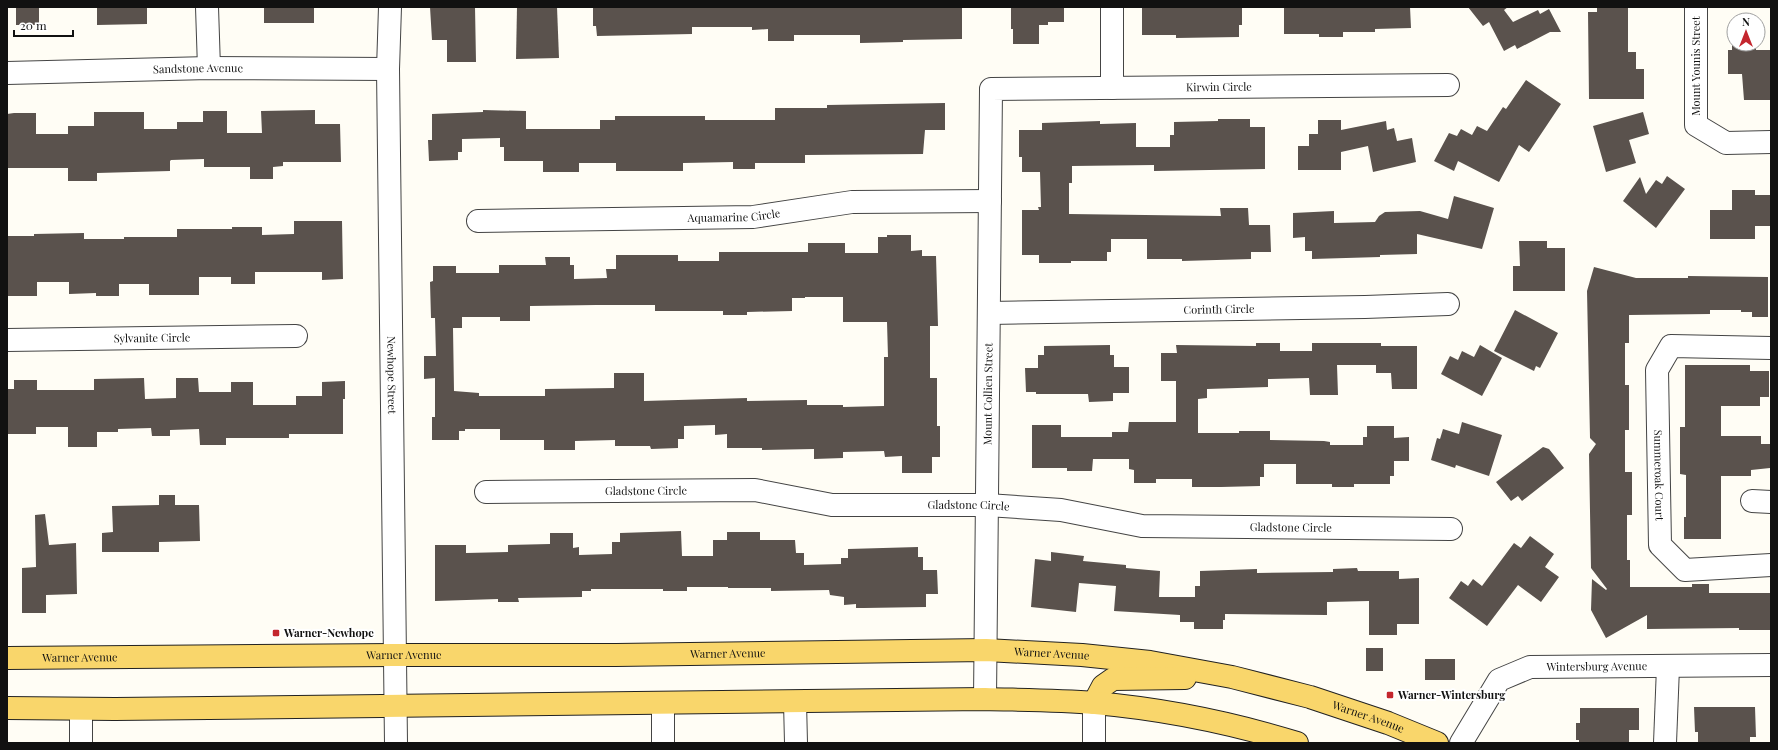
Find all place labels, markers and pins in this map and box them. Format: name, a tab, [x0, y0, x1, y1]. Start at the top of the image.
place label: Warner-Newhope	[283, 625, 374, 640]
marker: Warner-Newhope	[271, 628, 281, 638]
place label: Warner-Wintersburg	[1397, 687, 1506, 702]
marker: Warner-Wintersburg	[1385, 690, 1395, 700]

